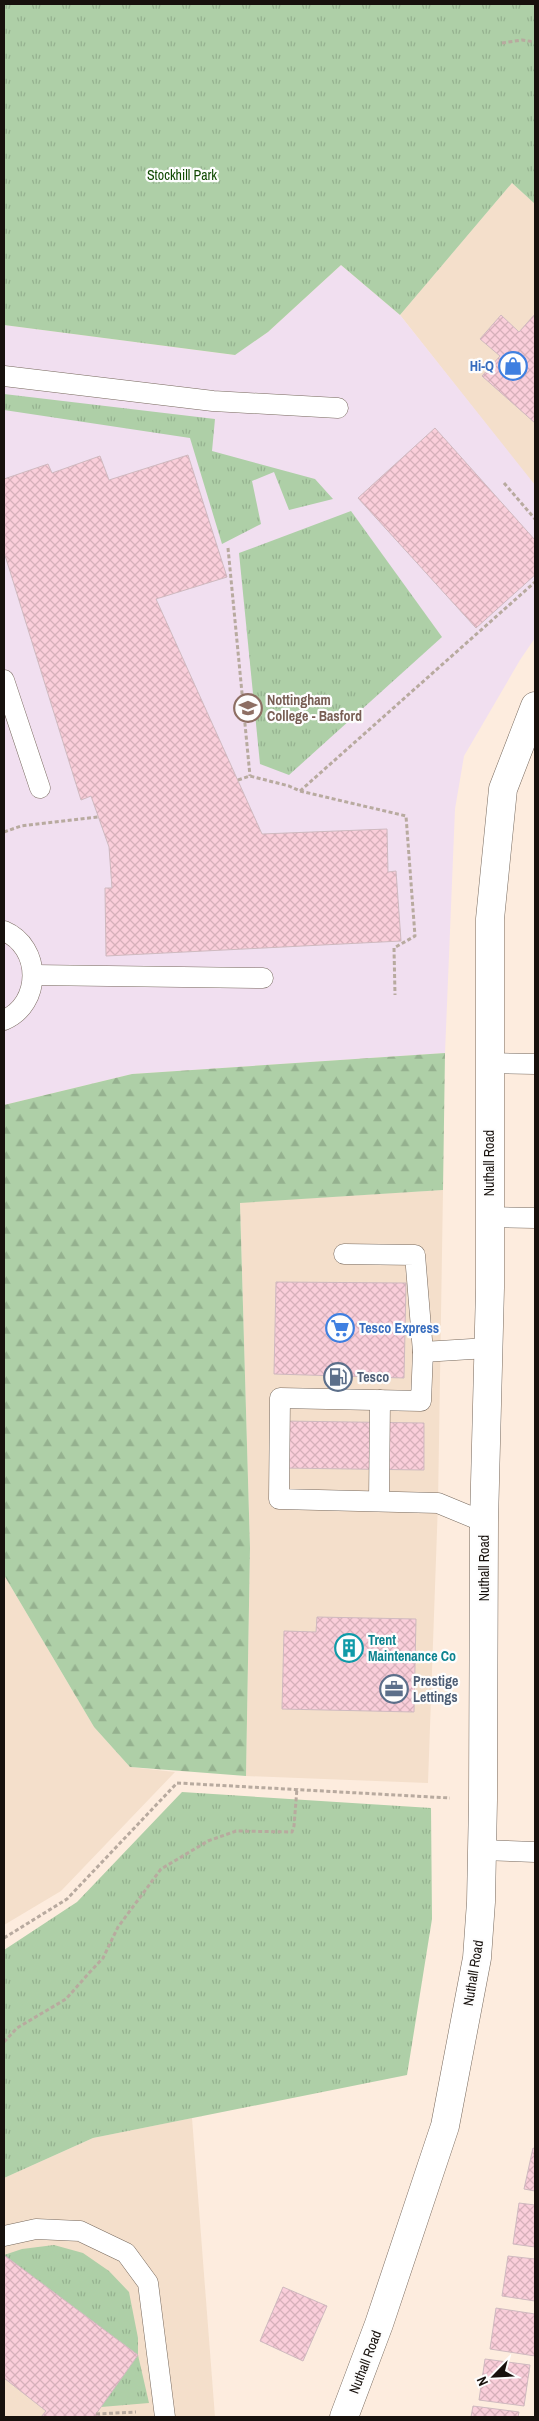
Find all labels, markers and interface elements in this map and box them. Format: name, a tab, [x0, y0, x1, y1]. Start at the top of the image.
park label: Stockhill Park	[147, 166, 217, 184]
shop icon: Hi-Q	[498, 351, 528, 381]
place label: Hi-Q	[470, 357, 494, 375]
place label: Nottingham College - Basford	[267, 691, 362, 725]
school or university icon: Nottingham College - Basford	[233, 693, 263, 723]
street label: Nuthall Road	[480, 1130, 498, 1196]
supermarket icon: Tesco Express	[325, 1313, 355, 1343]
place label: Tesco Express	[359, 1319, 439, 1337]
fuel station icon: Tesco	[323, 1362, 353, 1392]
place label: Tesco	[357, 1368, 389, 1386]
street label: Nuthall Road	[475, 1535, 493, 1601]
place label: Trent Maintenance Co	[368, 1631, 456, 1665]
building icon: Trent Maintenance Co	[334, 1633, 364, 1663]
place label: Prestige Lettings	[413, 1672, 458, 1706]
office icon: Prestige Lettings	[379, 1674, 409, 1704]
street label: Nuthall Road	[459, 1939, 487, 2007]
street label: Nuthall Road	[345, 2328, 385, 2396]
north arrow	[469, 2351, 519, 2401]
text: N	[472, 2374, 492, 2389]

